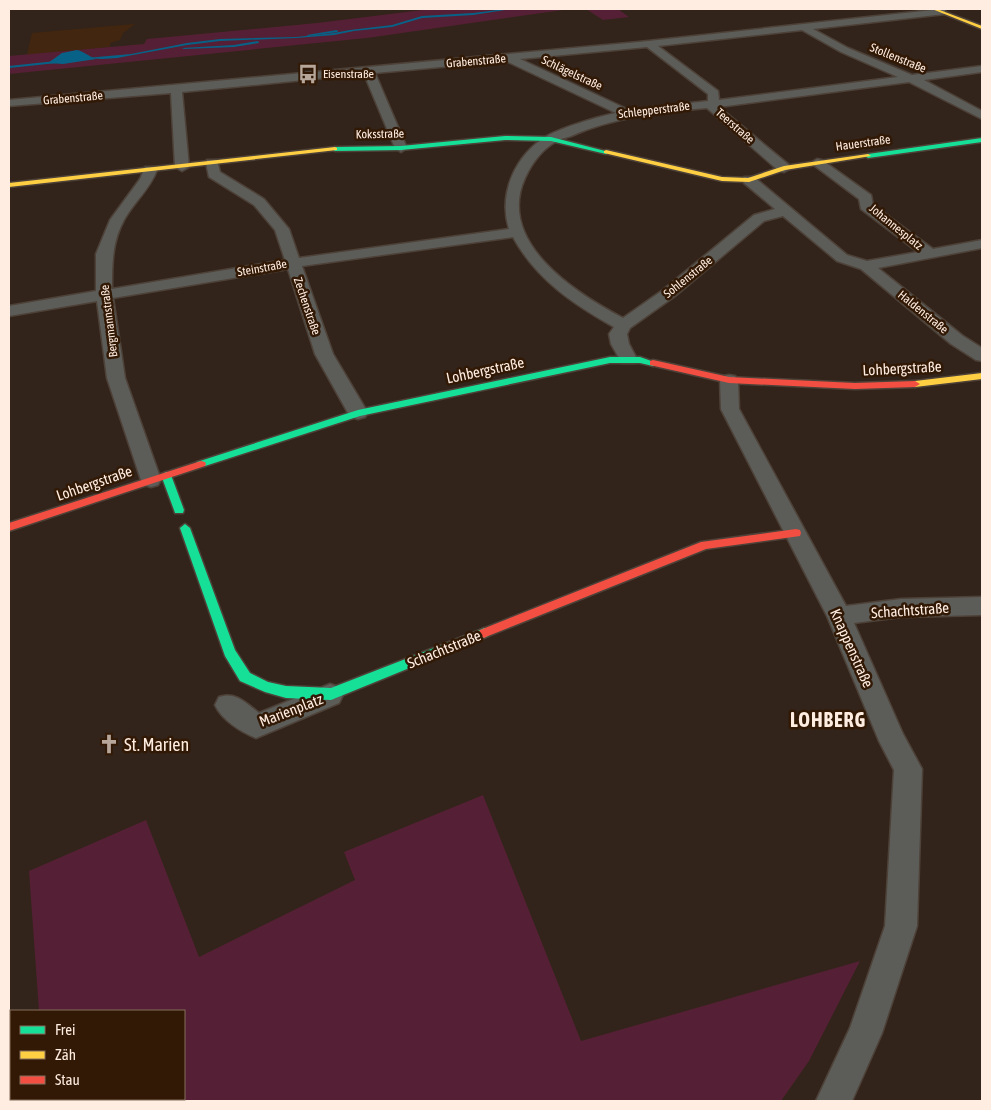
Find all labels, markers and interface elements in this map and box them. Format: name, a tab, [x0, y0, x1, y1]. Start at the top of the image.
street label: Stollenstraße	[868, 40, 928, 76]
street label: Grabenstraße	[446, 51, 506, 71]
street label: Schlägelstraße	[539, 53, 605, 93]
bus stop icon: Eisenstraße	[297, 63, 319, 85]
place label: Eisenstraße	[323, 67, 374, 81]
street label: Grabenstraße	[43, 88, 103, 108]
street label: Schlepperstraße	[617, 99, 691, 121]
street label: Teerstraße	[713, 105, 757, 147]
street label: Koksstraße	[356, 127, 404, 141]
street label: Hauerstraße	[835, 132, 891, 154]
street label: Johannesplatz	[867, 201, 926, 253]
street label: Sohlenstraße	[661, 253, 715, 301]
street label: Steinstraße	[236, 257, 288, 279]
street label: Zechenstraße	[291, 275, 323, 337]
street label: Bergmannstraße	[98, 284, 120, 358]
street label: Haldenstraße	[895, 288, 951, 336]
street label: Lohbergstraße	[445, 353, 526, 387]
street label: Lohbergstraße	[862, 357, 942, 379]
street label: Lohbergstraße	[54, 462, 134, 504]
street label: Schachtstraße	[871, 599, 950, 621]
street label: Knappenstraße	[827, 606, 877, 690]
street label: Schachtstraße	[405, 626, 483, 671]
street label: Marienplatz	[257, 690, 326, 730]
district label: LOHBERG	[790, 708, 866, 731]
church icon: St. Marien	[98, 733, 120, 755]
place label: St. Marien	[124, 734, 189, 755]
legend	[10, 1010, 185, 1100]
text: Frei	[55, 1021, 75, 1038]
text: Zäh	[55, 1046, 76, 1063]
text: Stau	[55, 1071, 80, 1088]

